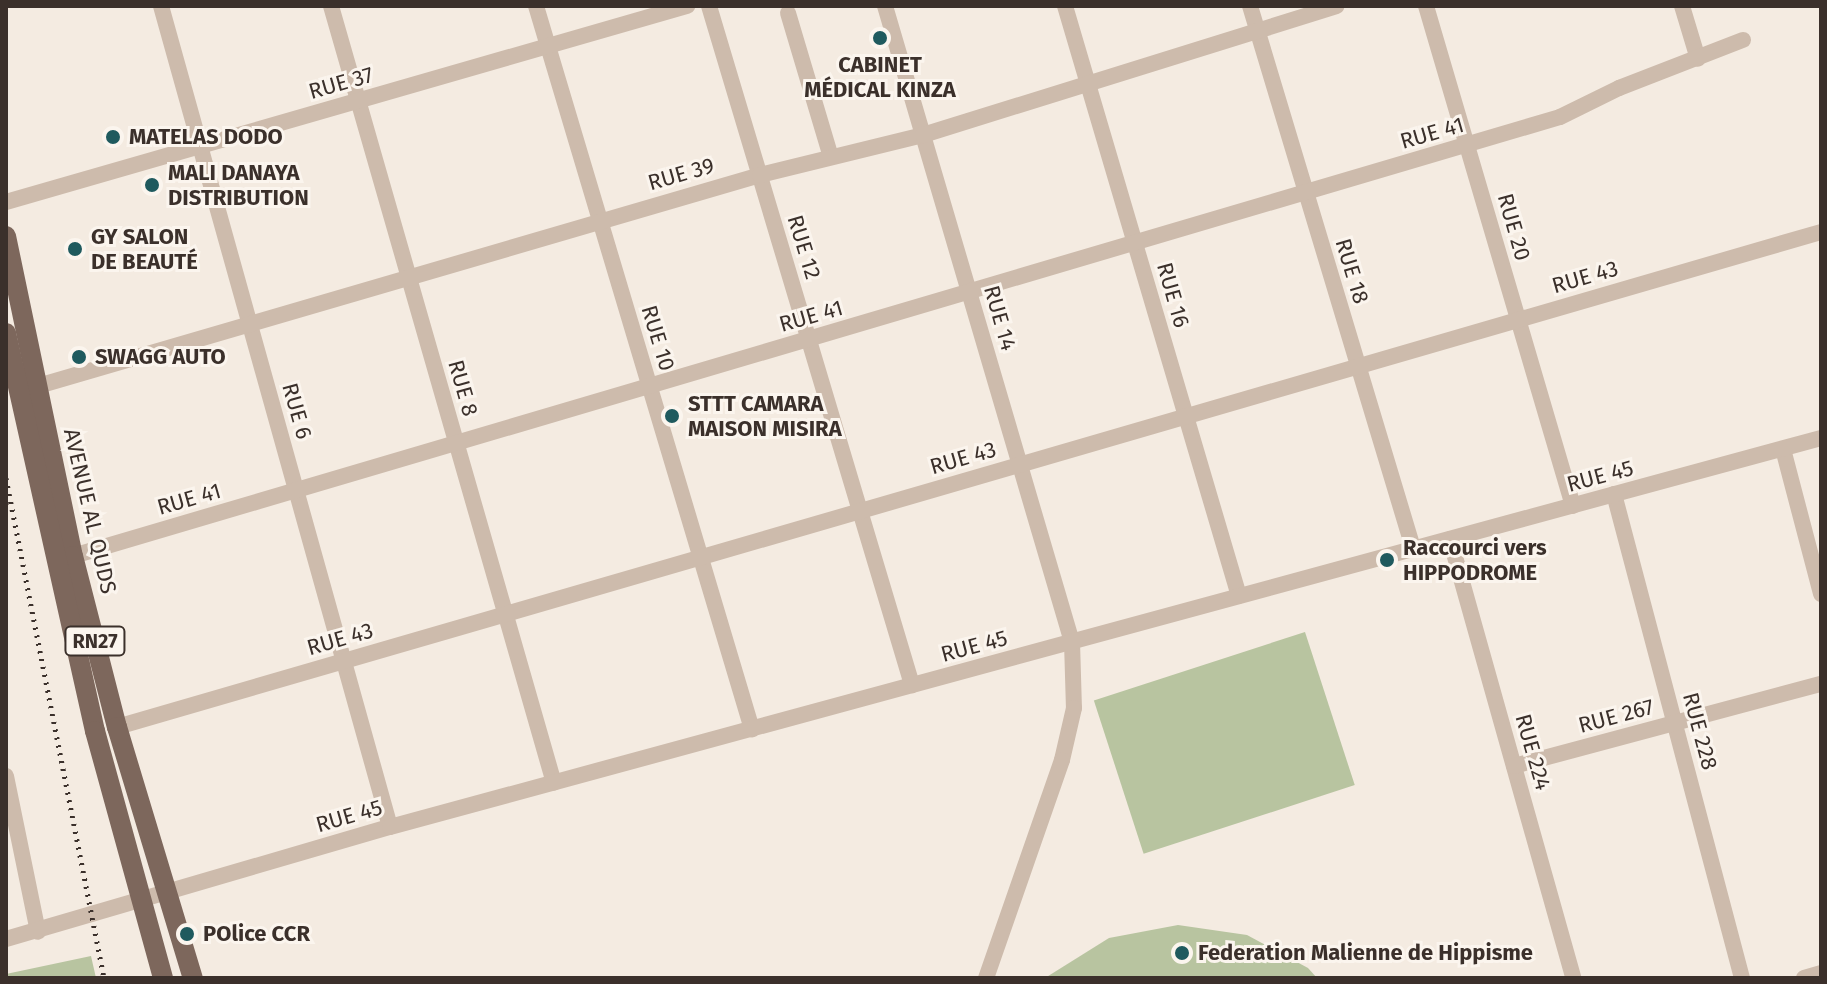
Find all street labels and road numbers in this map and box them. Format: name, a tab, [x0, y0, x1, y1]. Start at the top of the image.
street label: RUE 37	[306, 61, 376, 105]
street label: RUE 41	[1397, 111, 1467, 155]
street label: RUE 39	[645, 152, 717, 196]
street label: RUE 20	[1492, 190, 1536, 264]
street label: RUE 12	[782, 212, 826, 282]
street label: RUE 18	[1330, 235, 1374, 307]
street label: RUE 43	[1549, 255, 1621, 299]
street label: RUE 16	[1151, 259, 1195, 331]
street label: RUE 14	[978, 282, 1022, 354]
street label: RUE 41	[776, 294, 846, 338]
street label: RUE 10	[636, 302, 680, 374]
street label: RUE 8	[442, 357, 484, 419]
street label: RUE 6	[276, 380, 318, 442]
street label: AVENUE AL QUDS	[58, 426, 122, 596]
street label: RUE 43	[927, 436, 999, 480]
street label: RUE 45	[1564, 454, 1636, 498]
street label: RUE 41	[154, 477, 224, 521]
street label: RUE 43	[304, 617, 376, 661]
street label: RUE 45	[938, 624, 1010, 668]
road number: RN27	[63, 625, 127, 657]
street label: RUE 228	[1677, 689, 1723, 773]
street label: RUE 267	[1575, 693, 1657, 739]
street label: RUE 224	[1510, 711, 1556, 793]
street label: RUE 45	[313, 794, 385, 838]

